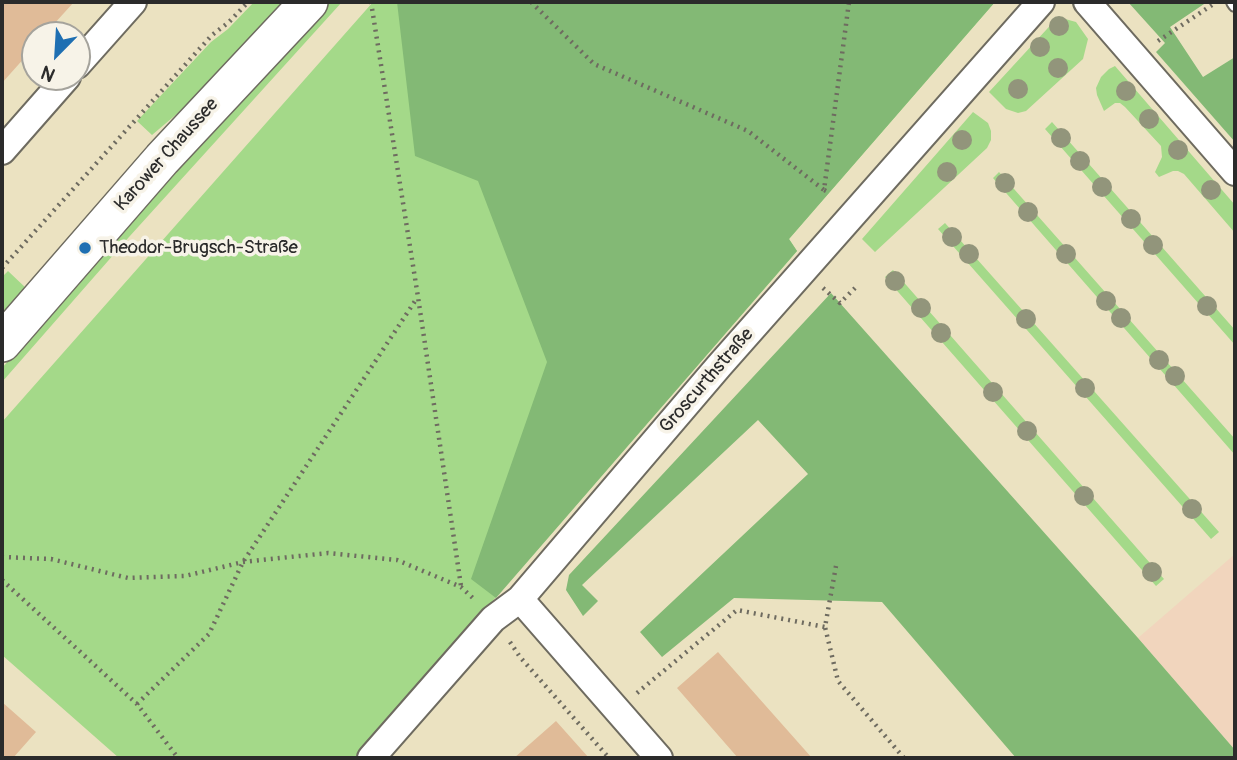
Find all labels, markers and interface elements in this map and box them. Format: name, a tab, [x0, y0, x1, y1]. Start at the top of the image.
north arrow	[21, 21, 91, 91]
text: N	[38, 60, 59, 87]
street label: Karower Chaussee	[110, 94, 224, 216]
place label: Theodor-Brugsch-Straße	[99, 237, 298, 259]
marker: Theodor-Brugsch-Straße	[77, 240, 93, 256]
street label: Groscurthstraße	[655, 324, 759, 438]

